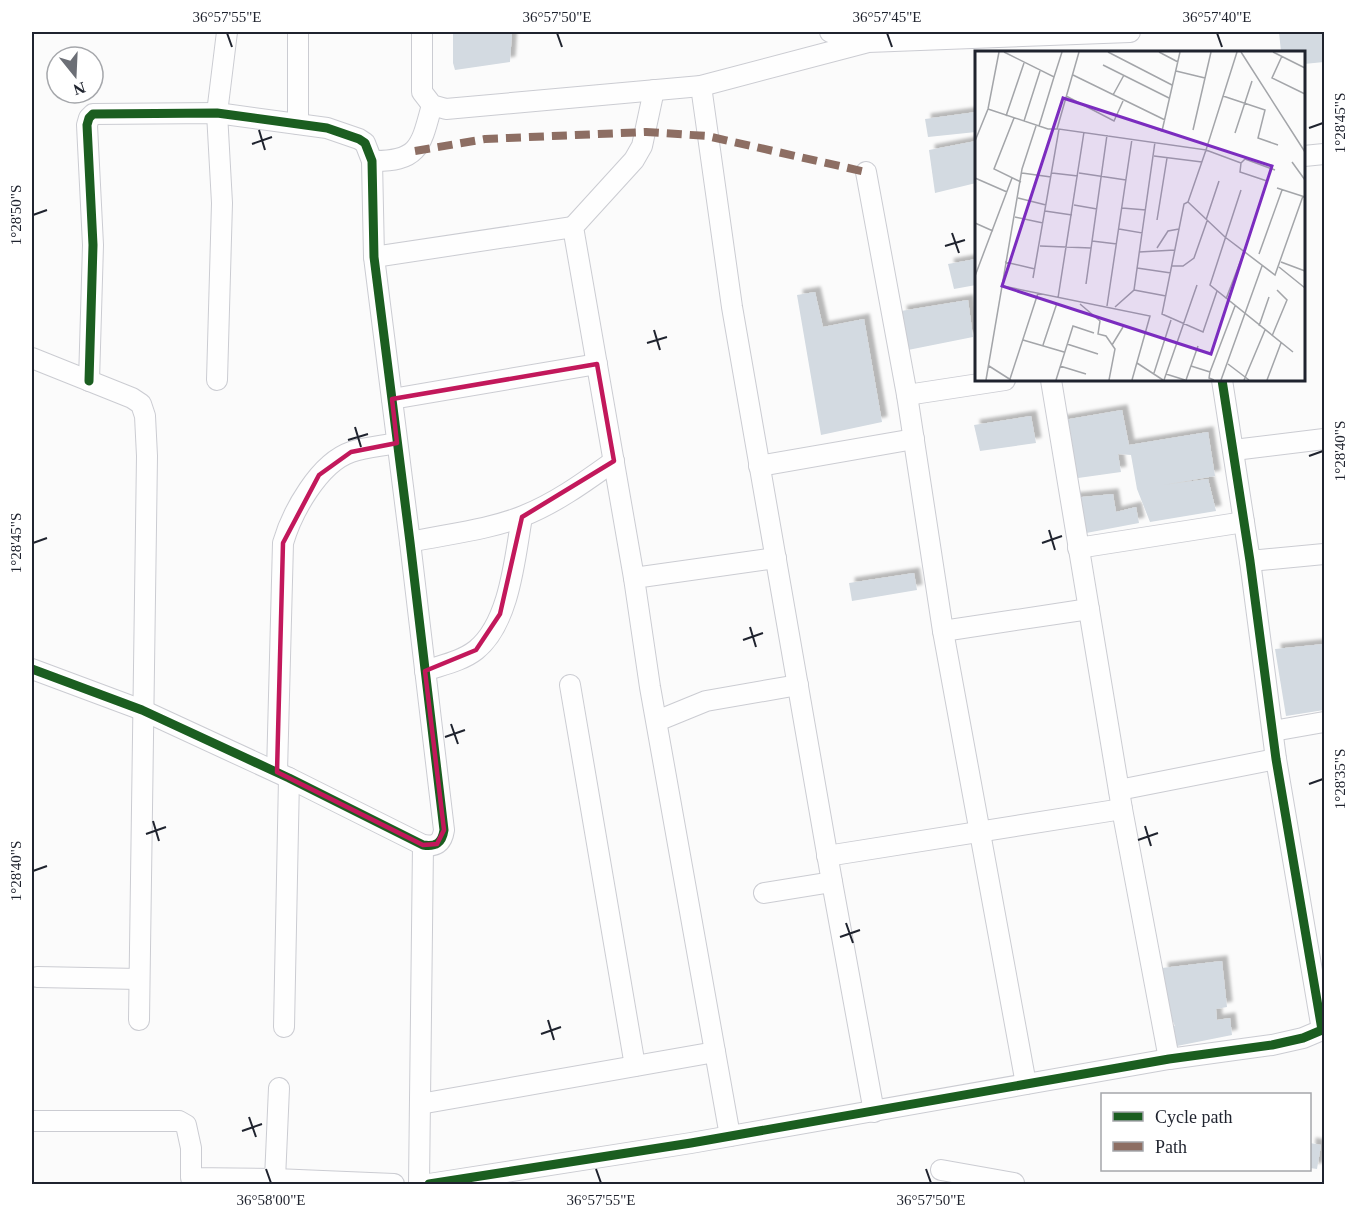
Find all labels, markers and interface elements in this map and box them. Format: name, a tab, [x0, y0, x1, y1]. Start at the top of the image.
text: 36°57'55"E	[193, 9, 262, 25]
text: 36°57'50"E	[523, 9, 592, 25]
text: 36°57'45"E	[853, 9, 922, 25]
text: 36°57'40"E	[1183, 9, 1252, 25]
north arrow	[45, 45, 105, 105]
inset map	[975, 51, 1305, 381]
text: N	[71, 79, 88, 99]
text: 1°28'45"S	[1332, 93, 1348, 153]
text: 1°28'50"S	[8, 185, 24, 245]
text: 1°28'40"S	[1332, 421, 1348, 481]
text: 1°28'45"S	[8, 513, 24, 573]
text: 1°28'35"S	[1332, 749, 1348, 809]
text: 1°28'40"S	[8, 841, 24, 901]
legend	[1101, 1093, 1311, 1171]
text: Cycle path	[1155, 1107, 1232, 1127]
text: Path	[1155, 1137, 1187, 1157]
text: 36°58'00"E	[237, 1192, 306, 1208]
text: 36°57'55"E	[567, 1192, 636, 1208]
text: 36°57'50"E	[897, 1192, 966, 1208]

